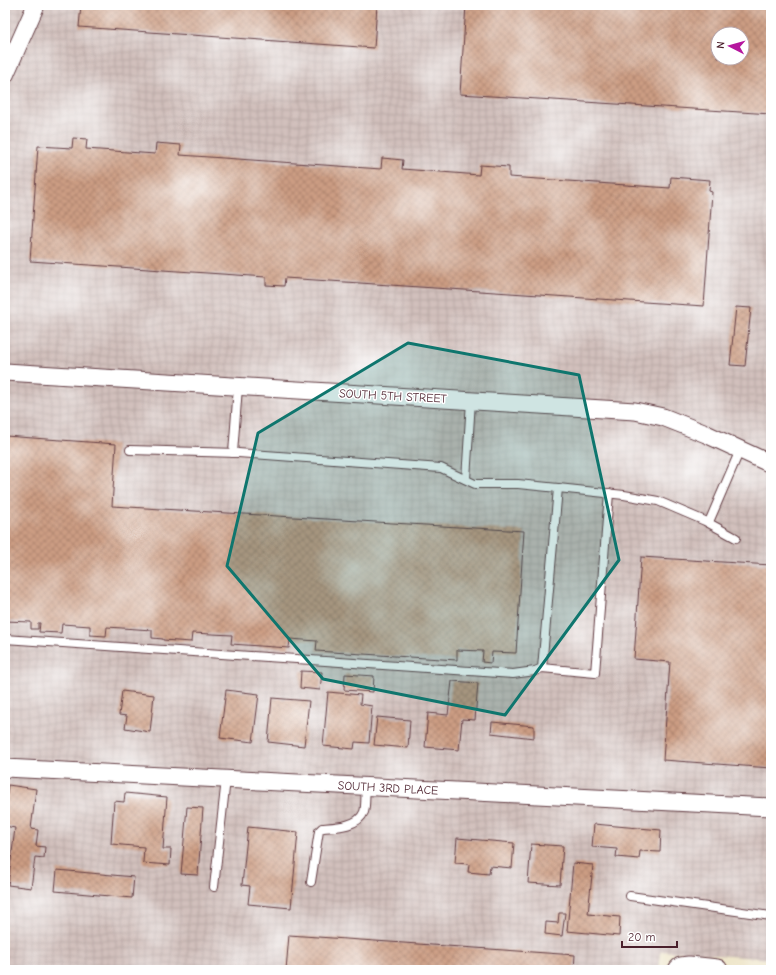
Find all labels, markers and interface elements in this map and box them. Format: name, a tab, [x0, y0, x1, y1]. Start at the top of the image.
north arrow	[710, 26, 750, 66]
text: N	[714, 41, 727, 49]
street label: SOUTH 5TH STREET	[339, 386, 448, 406]
street label: SOUTH 3RD PLACE	[337, 778, 439, 798]
scale bar	[622, 923, 677, 949]
text: 20 m	[628, 930, 656, 944]

